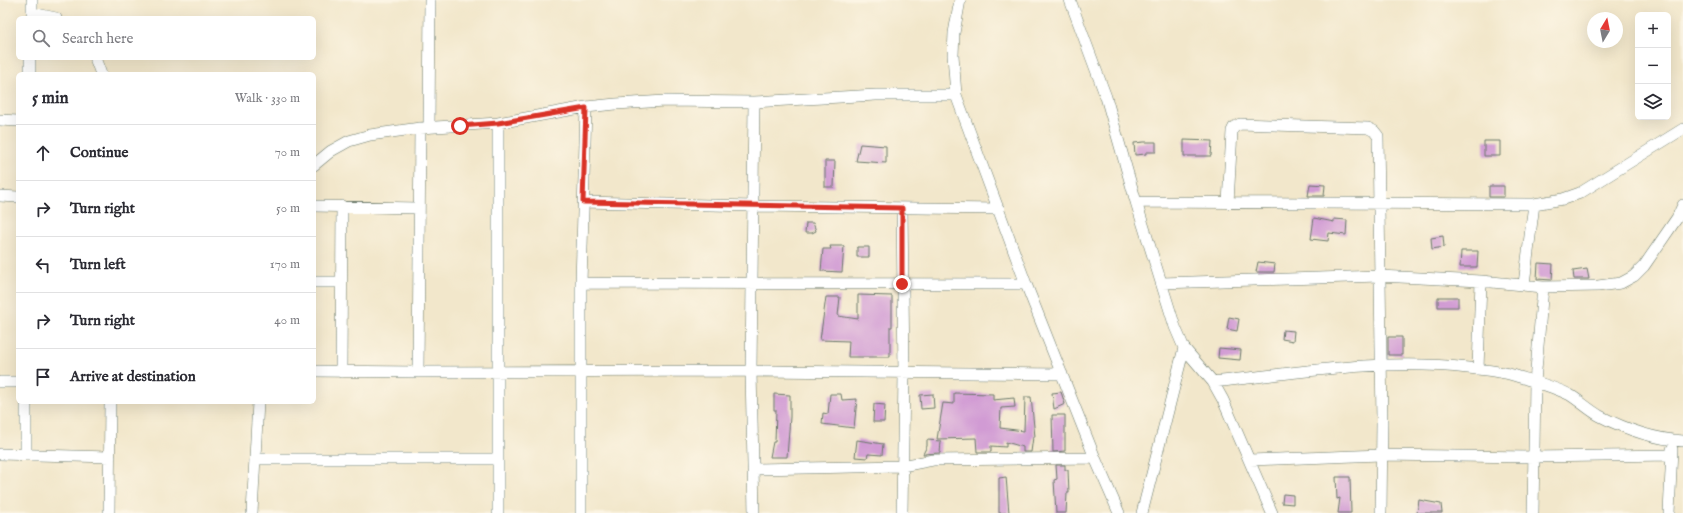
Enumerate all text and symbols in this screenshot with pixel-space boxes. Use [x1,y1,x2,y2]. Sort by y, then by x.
north arrow [1587,12,1623,48]
map controls [1635,12,1671,120]
button: + [1635,12,1671,48]
search box [16,16,316,60]
icon: search [30,27,52,49]
text: Search here [62,29,133,48]
button: − [1635,48,1671,84]
button: layers [1635,84,1671,120]
text: 5 min [32,88,69,109]
text: Walk · 330 m [235,90,300,107]
route start [451,117,469,135]
icon: ahead [32,142,54,164]
text: Continue [70,143,128,162]
text: 70 m [275,144,300,161]
icon: right [32,198,54,220]
text: Turn right [70,199,135,218]
text: 50 m [276,200,300,217]
icon: left [32,254,54,276]
text: Turn left [70,255,126,274]
text: 170 m [270,256,300,273]
route end [893,275,911,293]
icon: right [32,310,54,332]
text: Turn right [70,311,135,330]
text: 40 m [274,312,300,329]
icon: arrive [32,366,54,388]
text: Arrive at destination [70,367,196,386]

